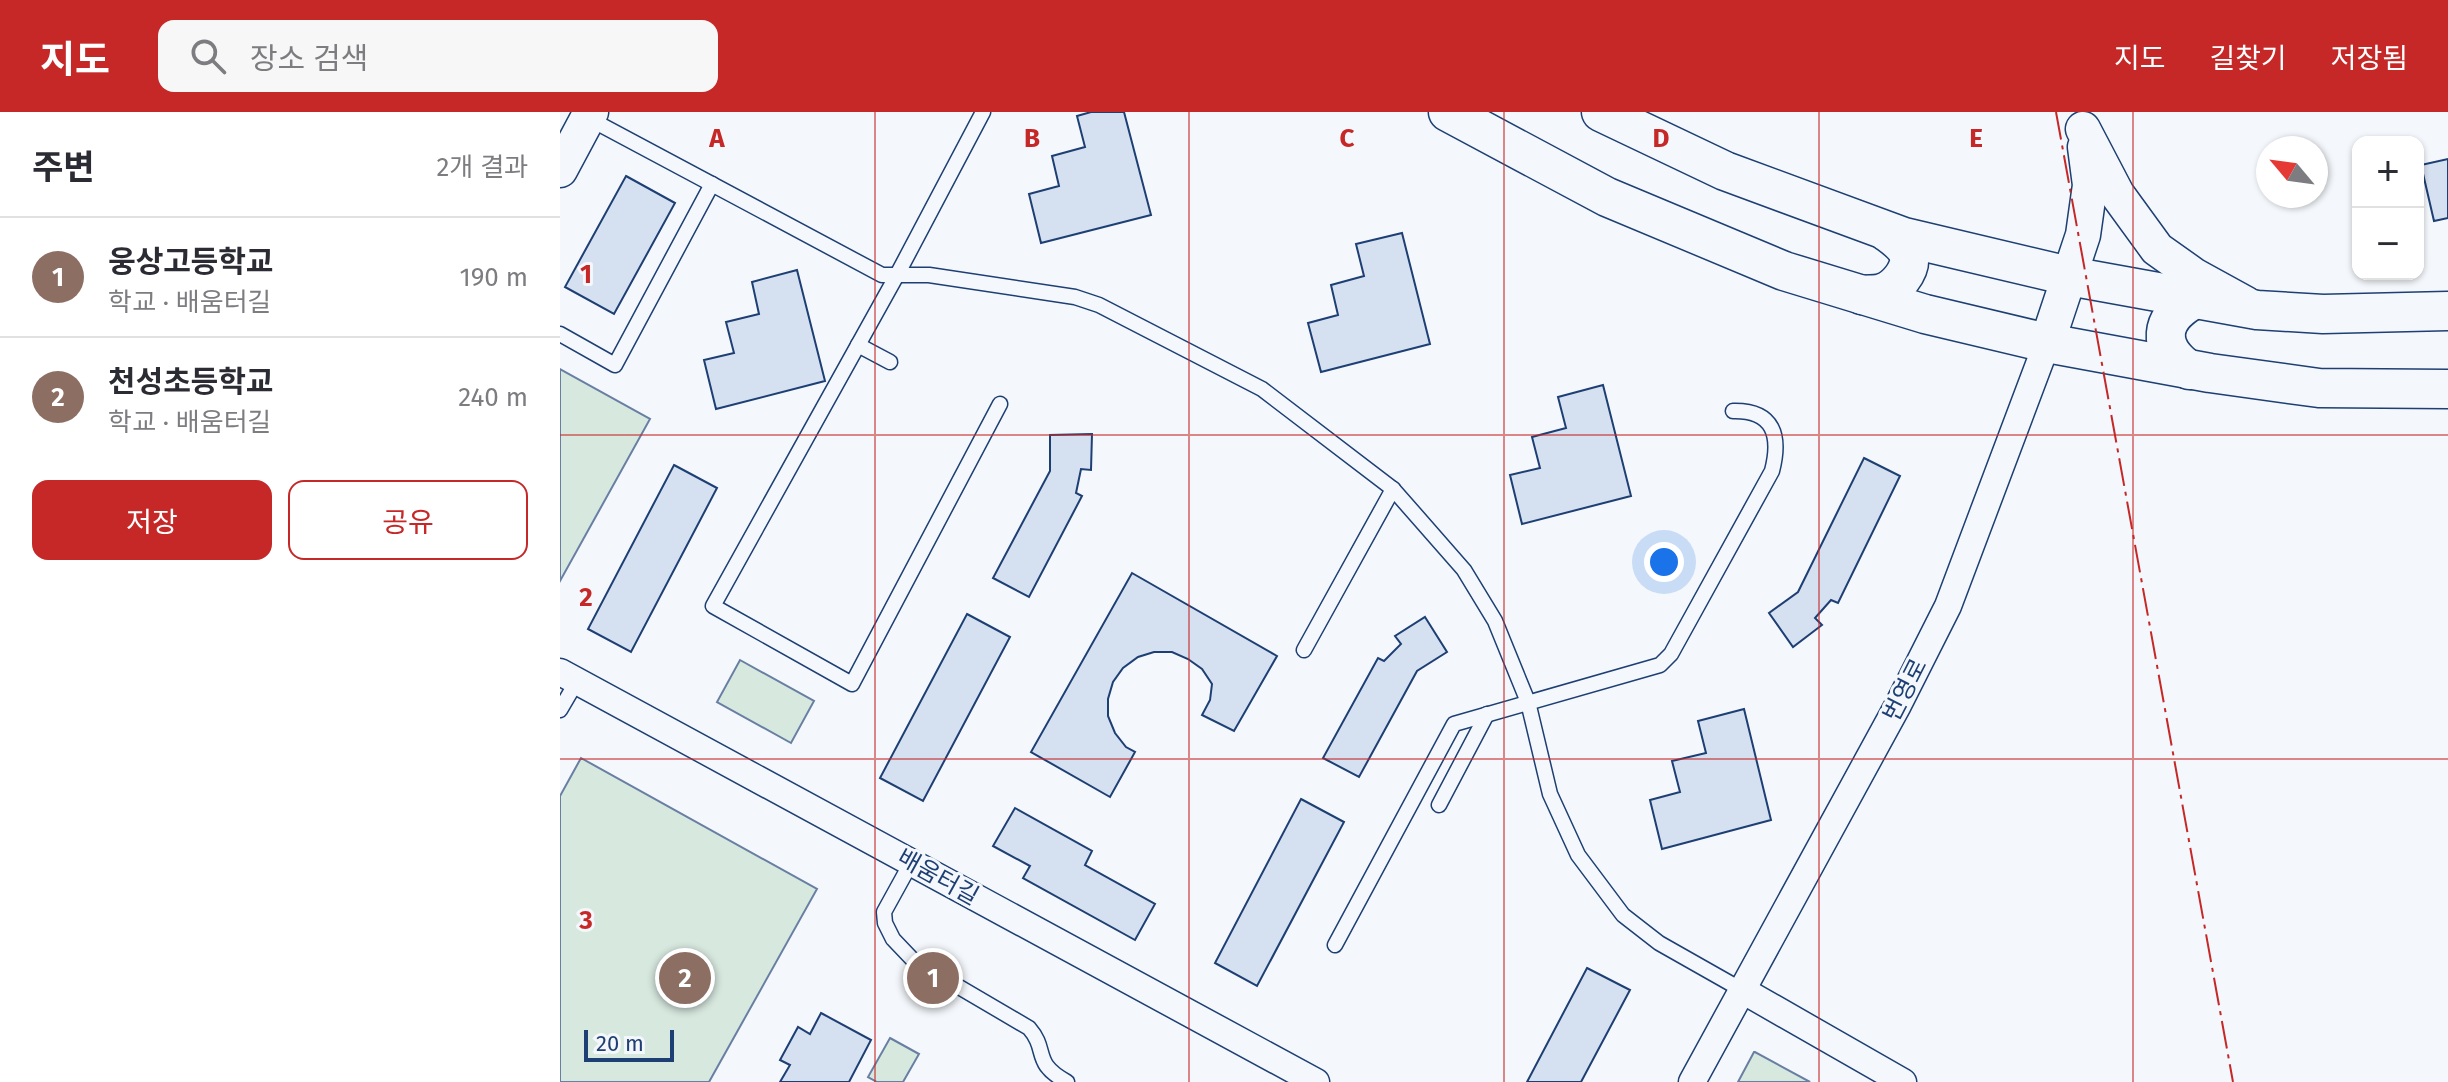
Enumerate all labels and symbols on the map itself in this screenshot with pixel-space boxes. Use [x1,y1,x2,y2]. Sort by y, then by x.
text: A [708,123,725,154]
text: B [1024,123,1040,154]
text: C [1340,123,1355,154]
text: D [1653,123,1670,154]
text: E [1969,123,1983,154]
north arrow [2256,136,2328,208]
text: 1 [580,259,592,290]
your location [1644,542,1684,582]
text: 2 [579,582,593,613]
street label: 번영로 [1877,654,1933,726]
street label: 배움터길 [893,843,983,911]
text: 3 [578,905,593,936]
pin: 2 [659,948,711,1008]
pin: 1 [907,948,959,1008]
scale bar [584,1026,674,1062]

